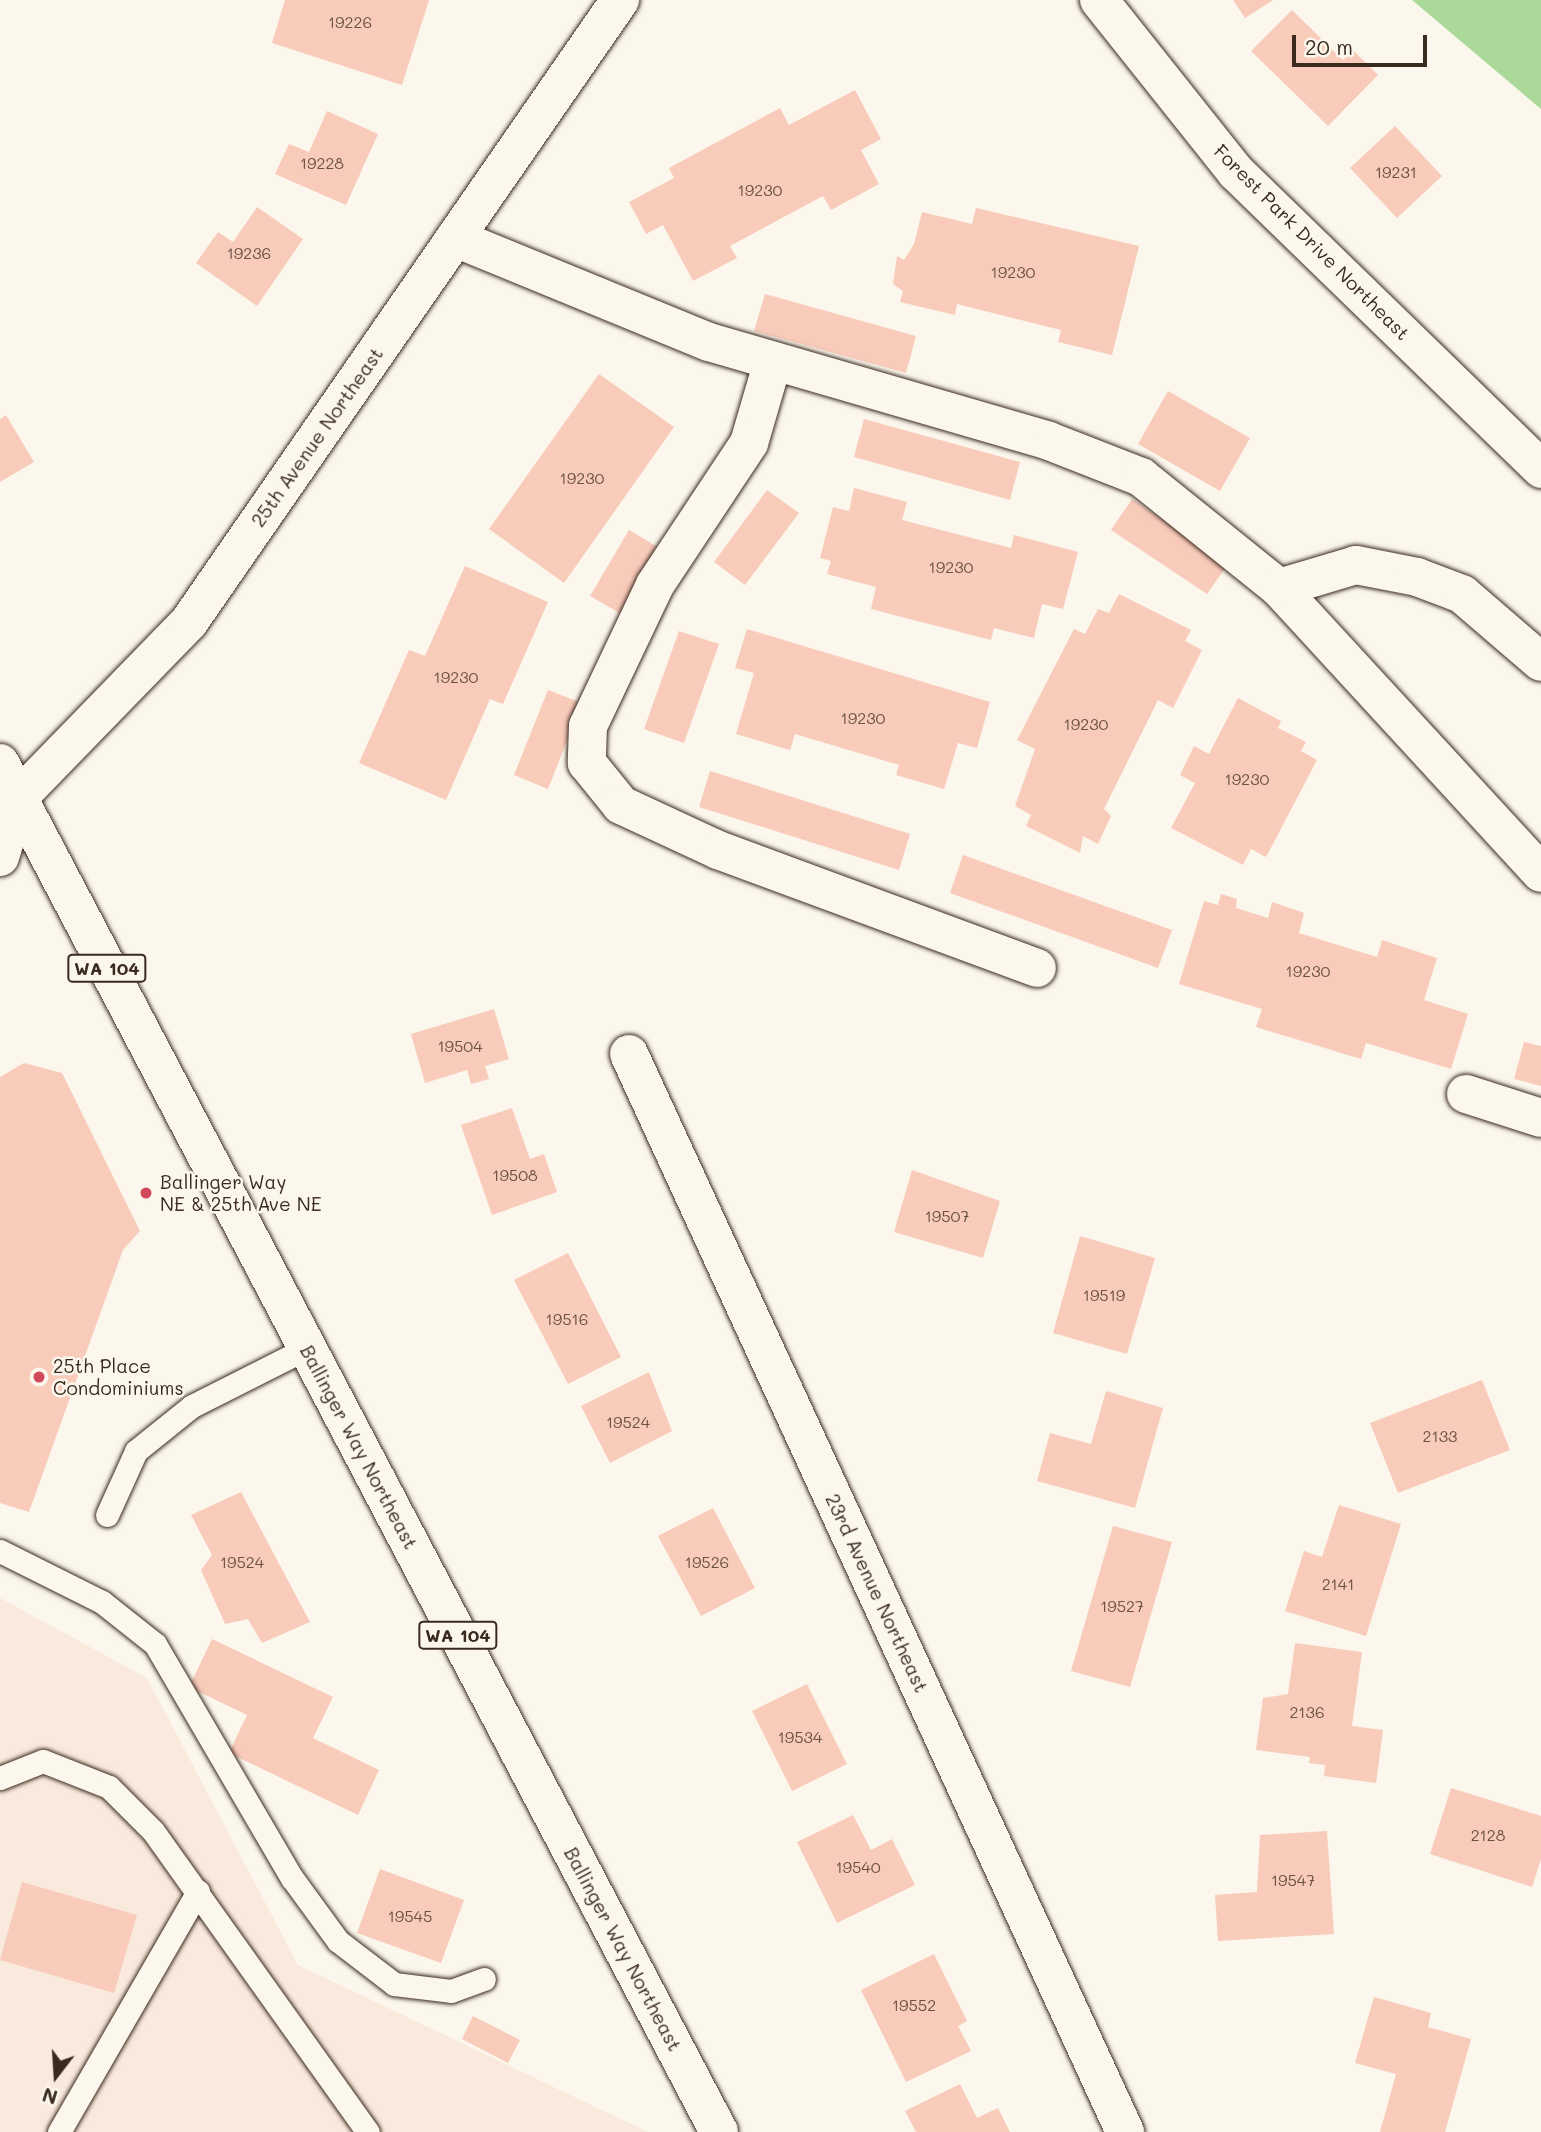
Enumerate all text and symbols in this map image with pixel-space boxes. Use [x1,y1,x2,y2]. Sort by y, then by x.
house number: 19226 [328,12,372,32]
scale bar [1296,21,1431,65]
text: 20 m [1305,33,1353,60]
street label: Forest Park Drive Northeast [1209,139,1415,345]
house number: 19228 [300,153,344,173]
house number: 19231 [1375,162,1417,182]
house number: 19230 [738,180,782,200]
house number: 19236 [227,243,271,263]
house number: 19230 [991,262,1035,282]
street label: 25th Avenue Northeast [246,343,388,531]
house number: 19230 [560,468,604,488]
house number: 19230 [929,557,973,577]
house number: 19230 [434,667,478,687]
house number: 19230 [841,708,885,728]
house number: 19230 [1064,714,1108,734]
house number: 19230 [1225,769,1269,789]
road number: WA 104 [67,953,147,982]
house number: 19230 [1286,961,1330,981]
house number: 19504 [437,1036,483,1056]
house number: 19508 [492,1165,538,1185]
place label: Ballinger Way NE & 25th Ave NE [160,1171,322,1215]
marker: Ballinger Way NE & 25th Ave NE [138,1185,154,1201]
house number: 19507 [925,1206,969,1226]
house number: 19519 [1083,1285,1125,1305]
house number: 19516 [546,1309,588,1329]
street label: Ballinger Way Northeast [296,1341,422,1553]
place label: 25th Place Condominiums [53,1355,184,1399]
marker: 25th Place Condominiums [31,1369,47,1385]
house number: 19524 [606,1412,650,1432]
house number: 2133 [1423,1426,1457,1446]
street label: 23rd Avenue Northeast [821,1490,933,1696]
house number: 19524 [220,1552,264,1572]
house number: 19526 [685,1552,729,1572]
house number: 2141 [1322,1574,1354,1594]
house number: 19527 [1100,1596,1144,1616]
road number: WA 104 [418,1620,498,1650]
house number: 2136 [1289,1702,1325,1722]
house number: 19534 [778,1727,822,1747]
house number: 2128 [1471,1825,1505,1845]
street label: Ballinger Way Northeast [560,1843,686,2055]
house number: 19540 [835,1857,881,1877]
house number: 19547 [1271,1870,1315,1890]
house number: 19545 [388,1906,432,1926]
house number: 19552 [892,1995,936,2015]
north arrow [21,2041,91,2111]
text: N [39,2083,60,2111]

